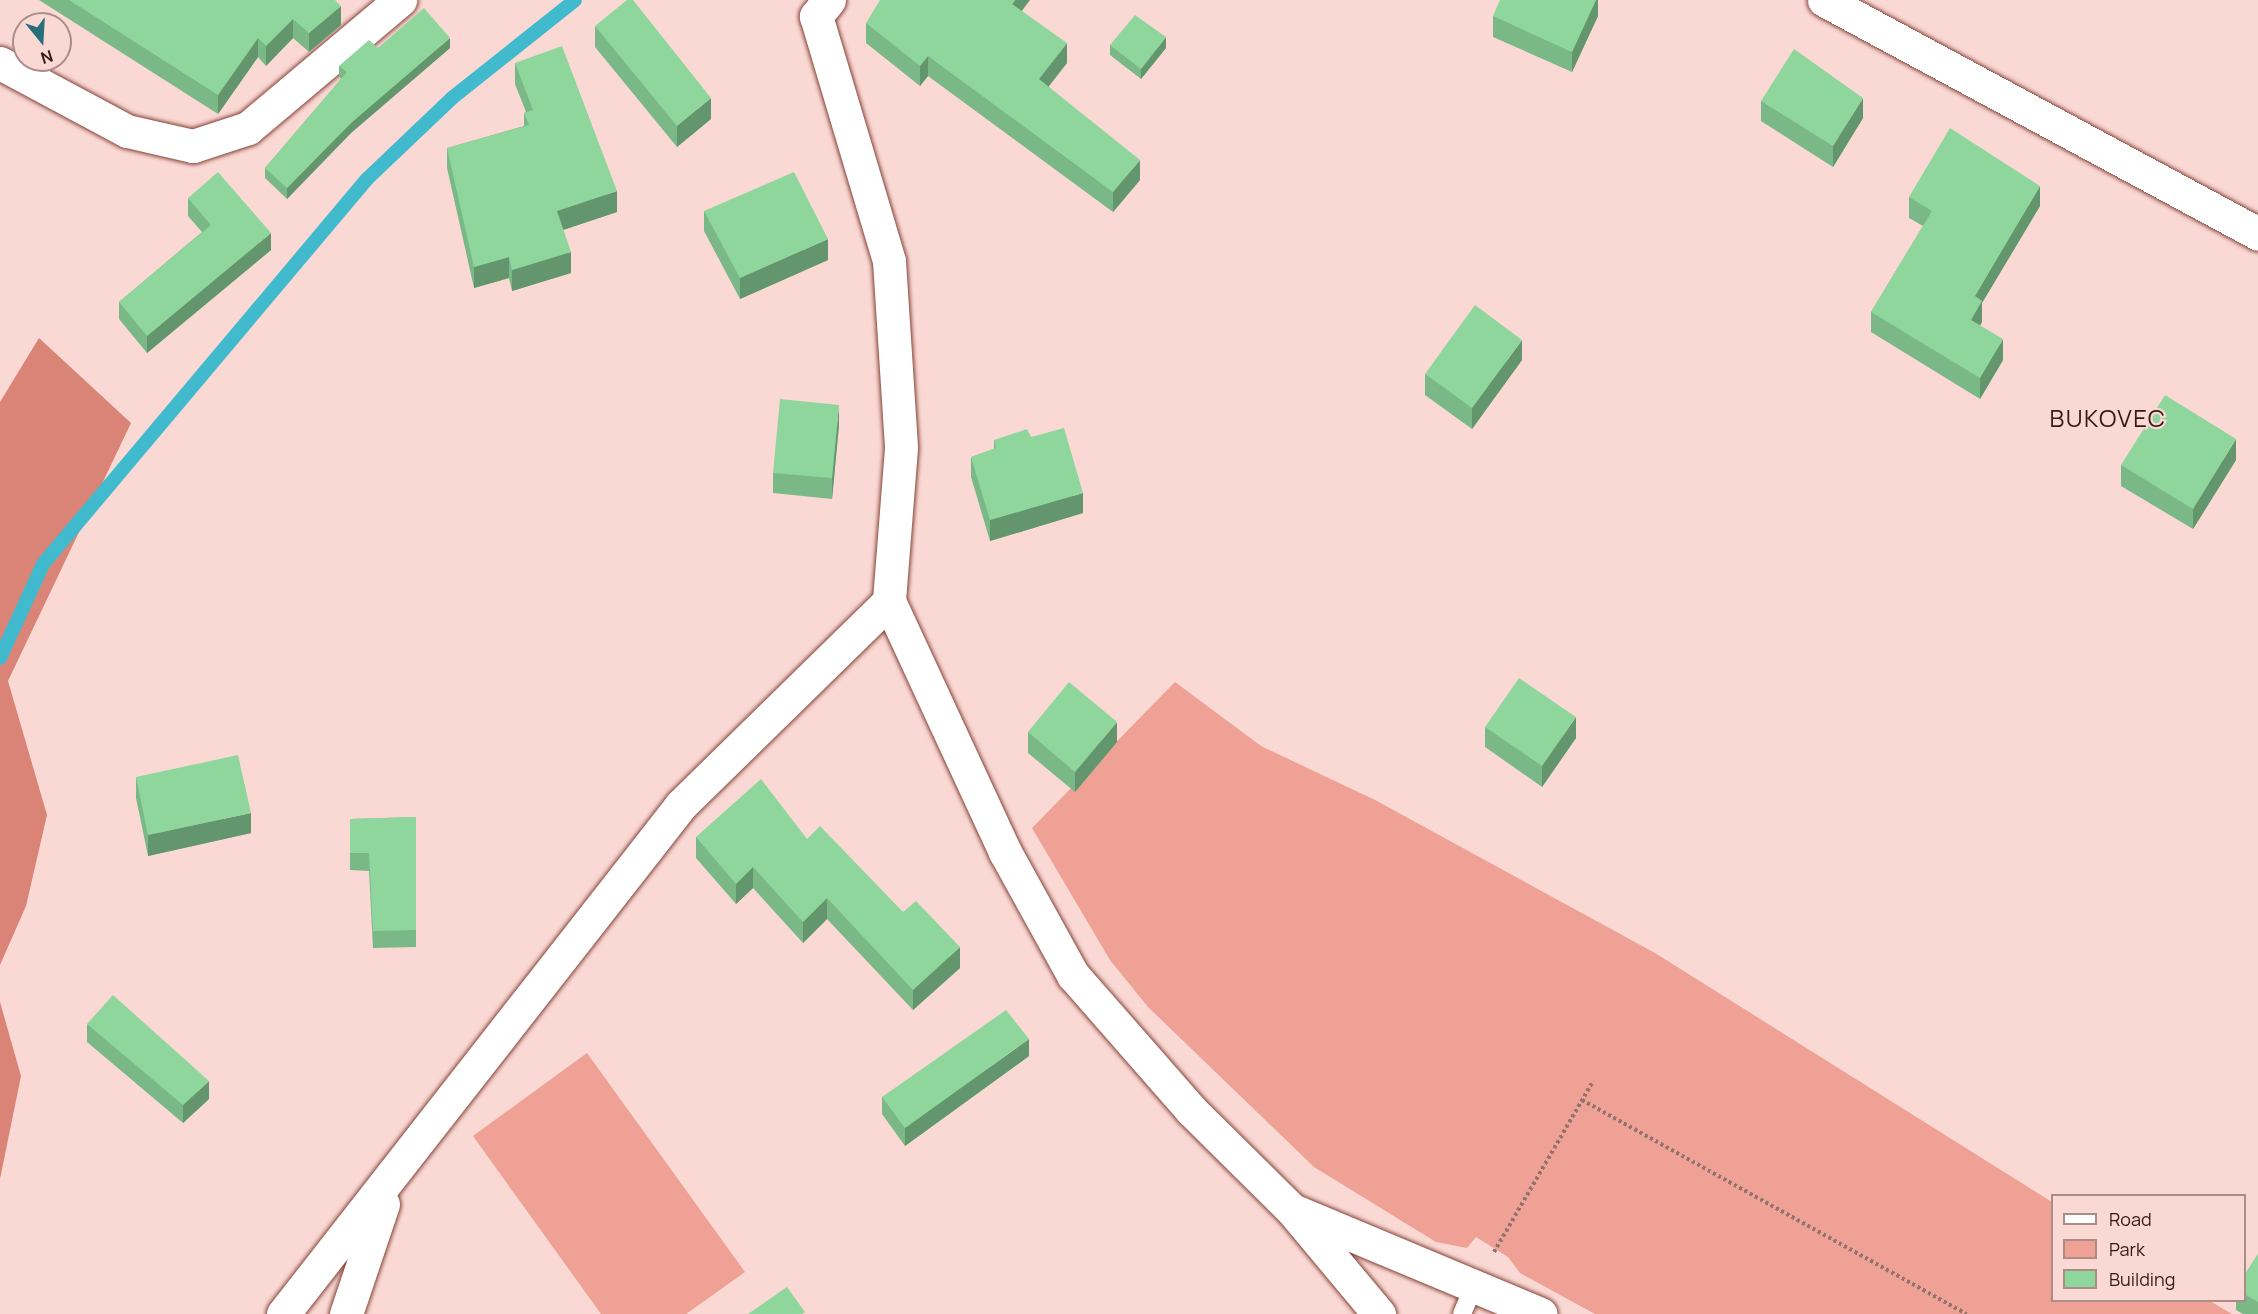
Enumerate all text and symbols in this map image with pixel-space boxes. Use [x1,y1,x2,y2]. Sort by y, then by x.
north arrow [12,12,72,72]
text: N [38,45,56,69]
district label: BUKOVEC [2050,404,2166,432]
legend [2051,1194,2246,1302]
text: Road [2109,1207,2152,1231]
text: Park [2109,1237,2145,1261]
text: Building [2109,1267,2175,1291]

